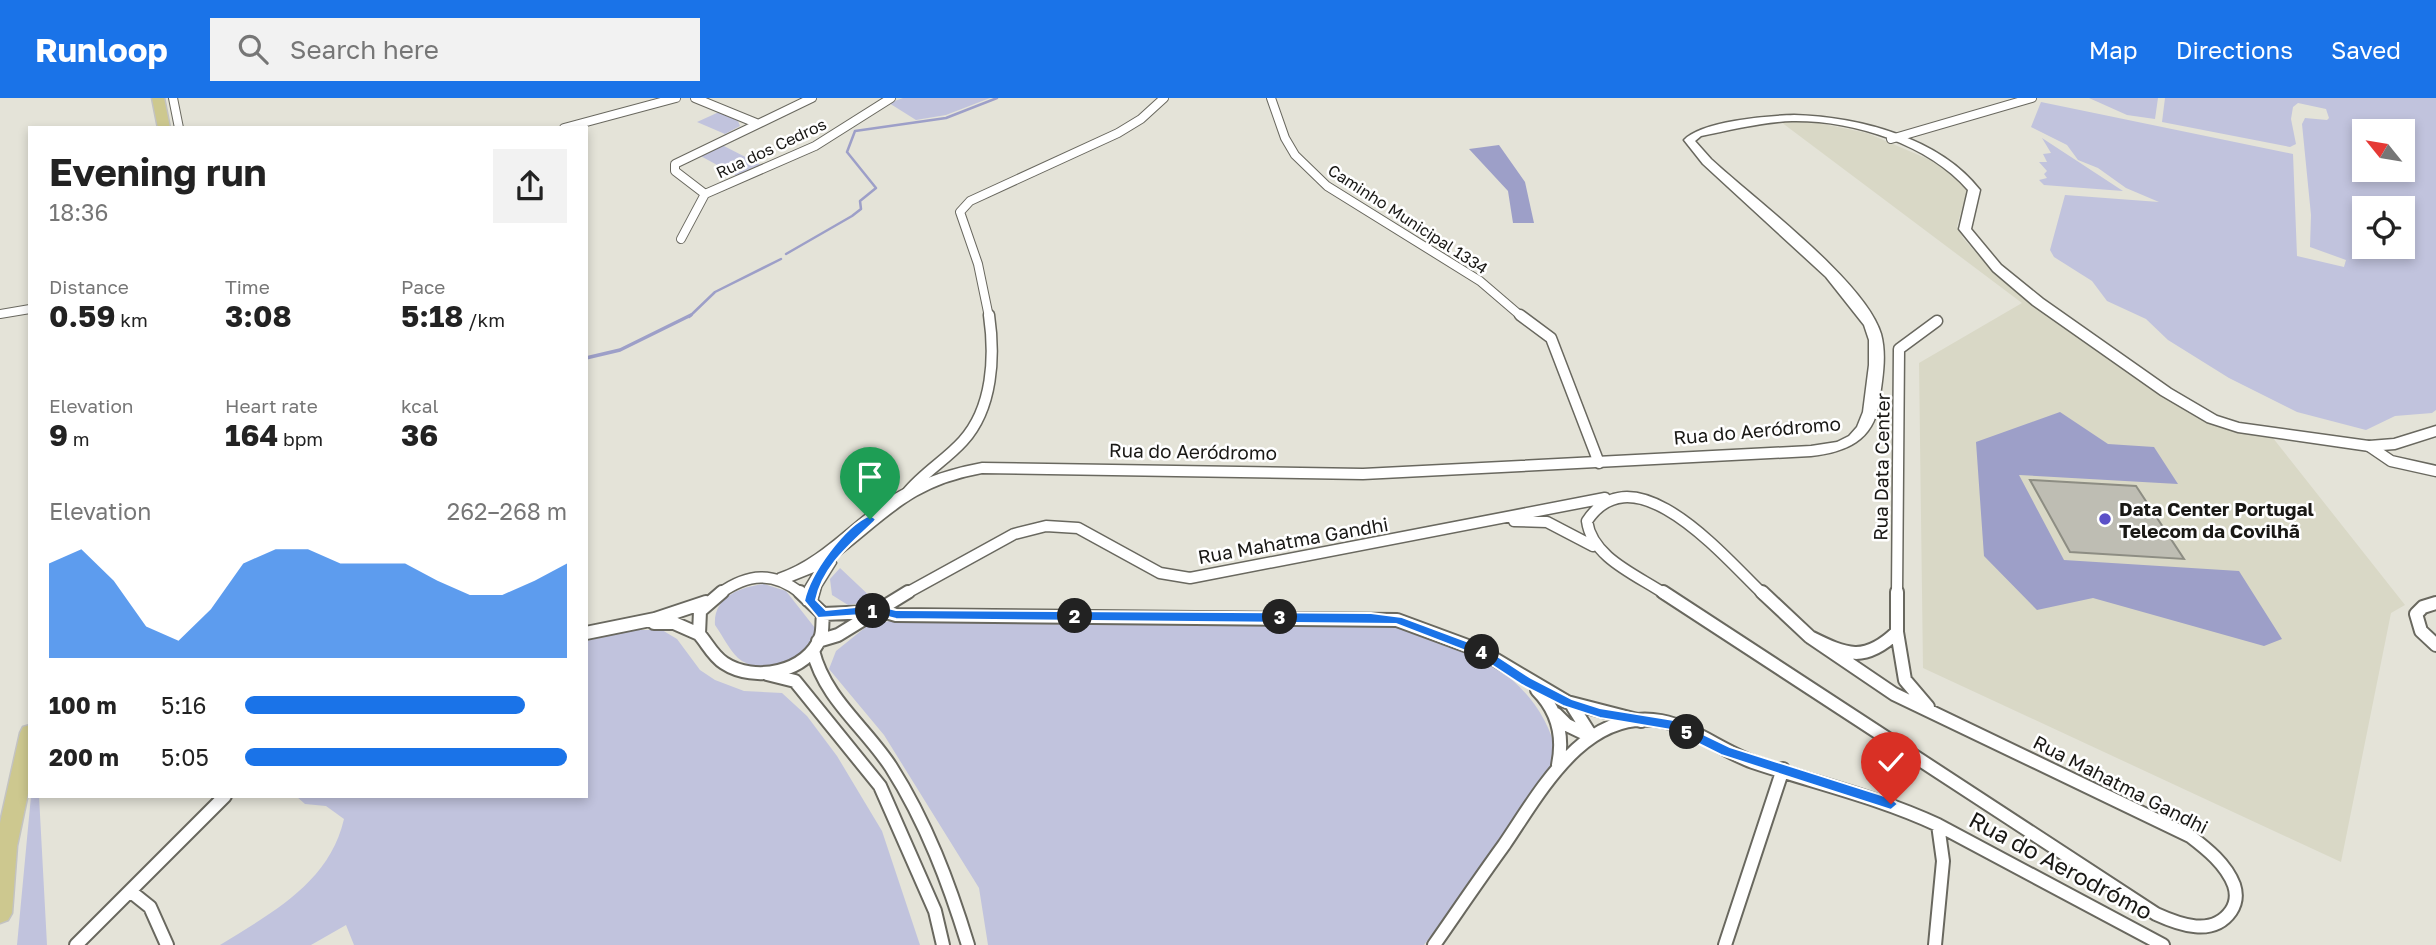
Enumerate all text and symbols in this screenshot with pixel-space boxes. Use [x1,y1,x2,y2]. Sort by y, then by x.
search box [210,18,700,81]
text: Runloop [35,30,168,69]
icon: search [234,30,272,68]
text: Search here [290,34,439,65]
text: Map [2089,35,2138,64]
text: Directions [2176,35,2293,64]
text: Saved [2331,35,2401,64]
street label: Rua dos Cedros [713,114,829,182]
north arrow [2352,119,2415,182]
map controls [2352,119,2415,259]
text: Evening run [49,149,267,194]
button: share [493,149,567,223]
street label: Caminho Municipal 1334 [1324,160,1492,278]
button: locate [2352,196,2415,259]
text: 18:36 [49,198,108,226]
text: Distance [49,275,129,298]
text: Time [225,275,270,298]
text: Pace [401,275,445,298]
text: 0.59 [49,298,115,334]
text: 3:08 [225,298,292,334]
text: 5:18 [401,298,464,334]
text: km [115,308,148,331]
text: /km [464,308,505,331]
street label: Rua Data Center [1868,392,1894,541]
text: Elevation [49,394,134,417]
text: Heart rate [225,394,318,417]
text: kcal [401,394,439,417]
street label: Rua do Aeródromo [1672,411,1842,449]
text: 9 [49,417,68,453]
text: 164 [225,417,278,453]
text: 36 [401,417,438,453]
text: m [68,427,90,450]
text: bpm [278,427,323,450]
street label: Rua do Aeródromo [1109,438,1277,464]
pin [840,447,900,519]
icon: arrive [851,458,889,496]
text: Elevation [49,497,151,525]
text: 262–268 m [447,497,567,525]
place label: Data Center Portugal Telecom da Covilhã [2119,497,2314,542]
marker: Data Center Portugal Telecom da Covilhã [2097,511,2113,527]
street label: Rua Mahatma Gandhi [1196,512,1390,568]
pin: 1 [856,594,890,628]
pin: 2 [1058,598,1092,634]
text: 1 [868,599,877,622]
pin: 3 [1262,600,1298,634]
text: 2 [1069,604,1080,627]
text: 3 [1274,605,1285,628]
pin: 4 [1464,634,1500,670]
text: 4 [1476,640,1487,663]
text: 100 m [49,691,117,719]
text: 5:16 [161,691,206,719]
pin: 5 [1670,714,1704,750]
text: 5 [1681,720,1692,743]
street label: Rua Mahatma Gandhi [2030,730,2212,838]
pin [1861,732,1921,804]
text: 200 m [49,743,119,771]
text: 5:05 [161,743,209,771]
icon: check [1872,743,1910,781]
street label: Rua do Aerodrómo [1965,805,2157,925]

